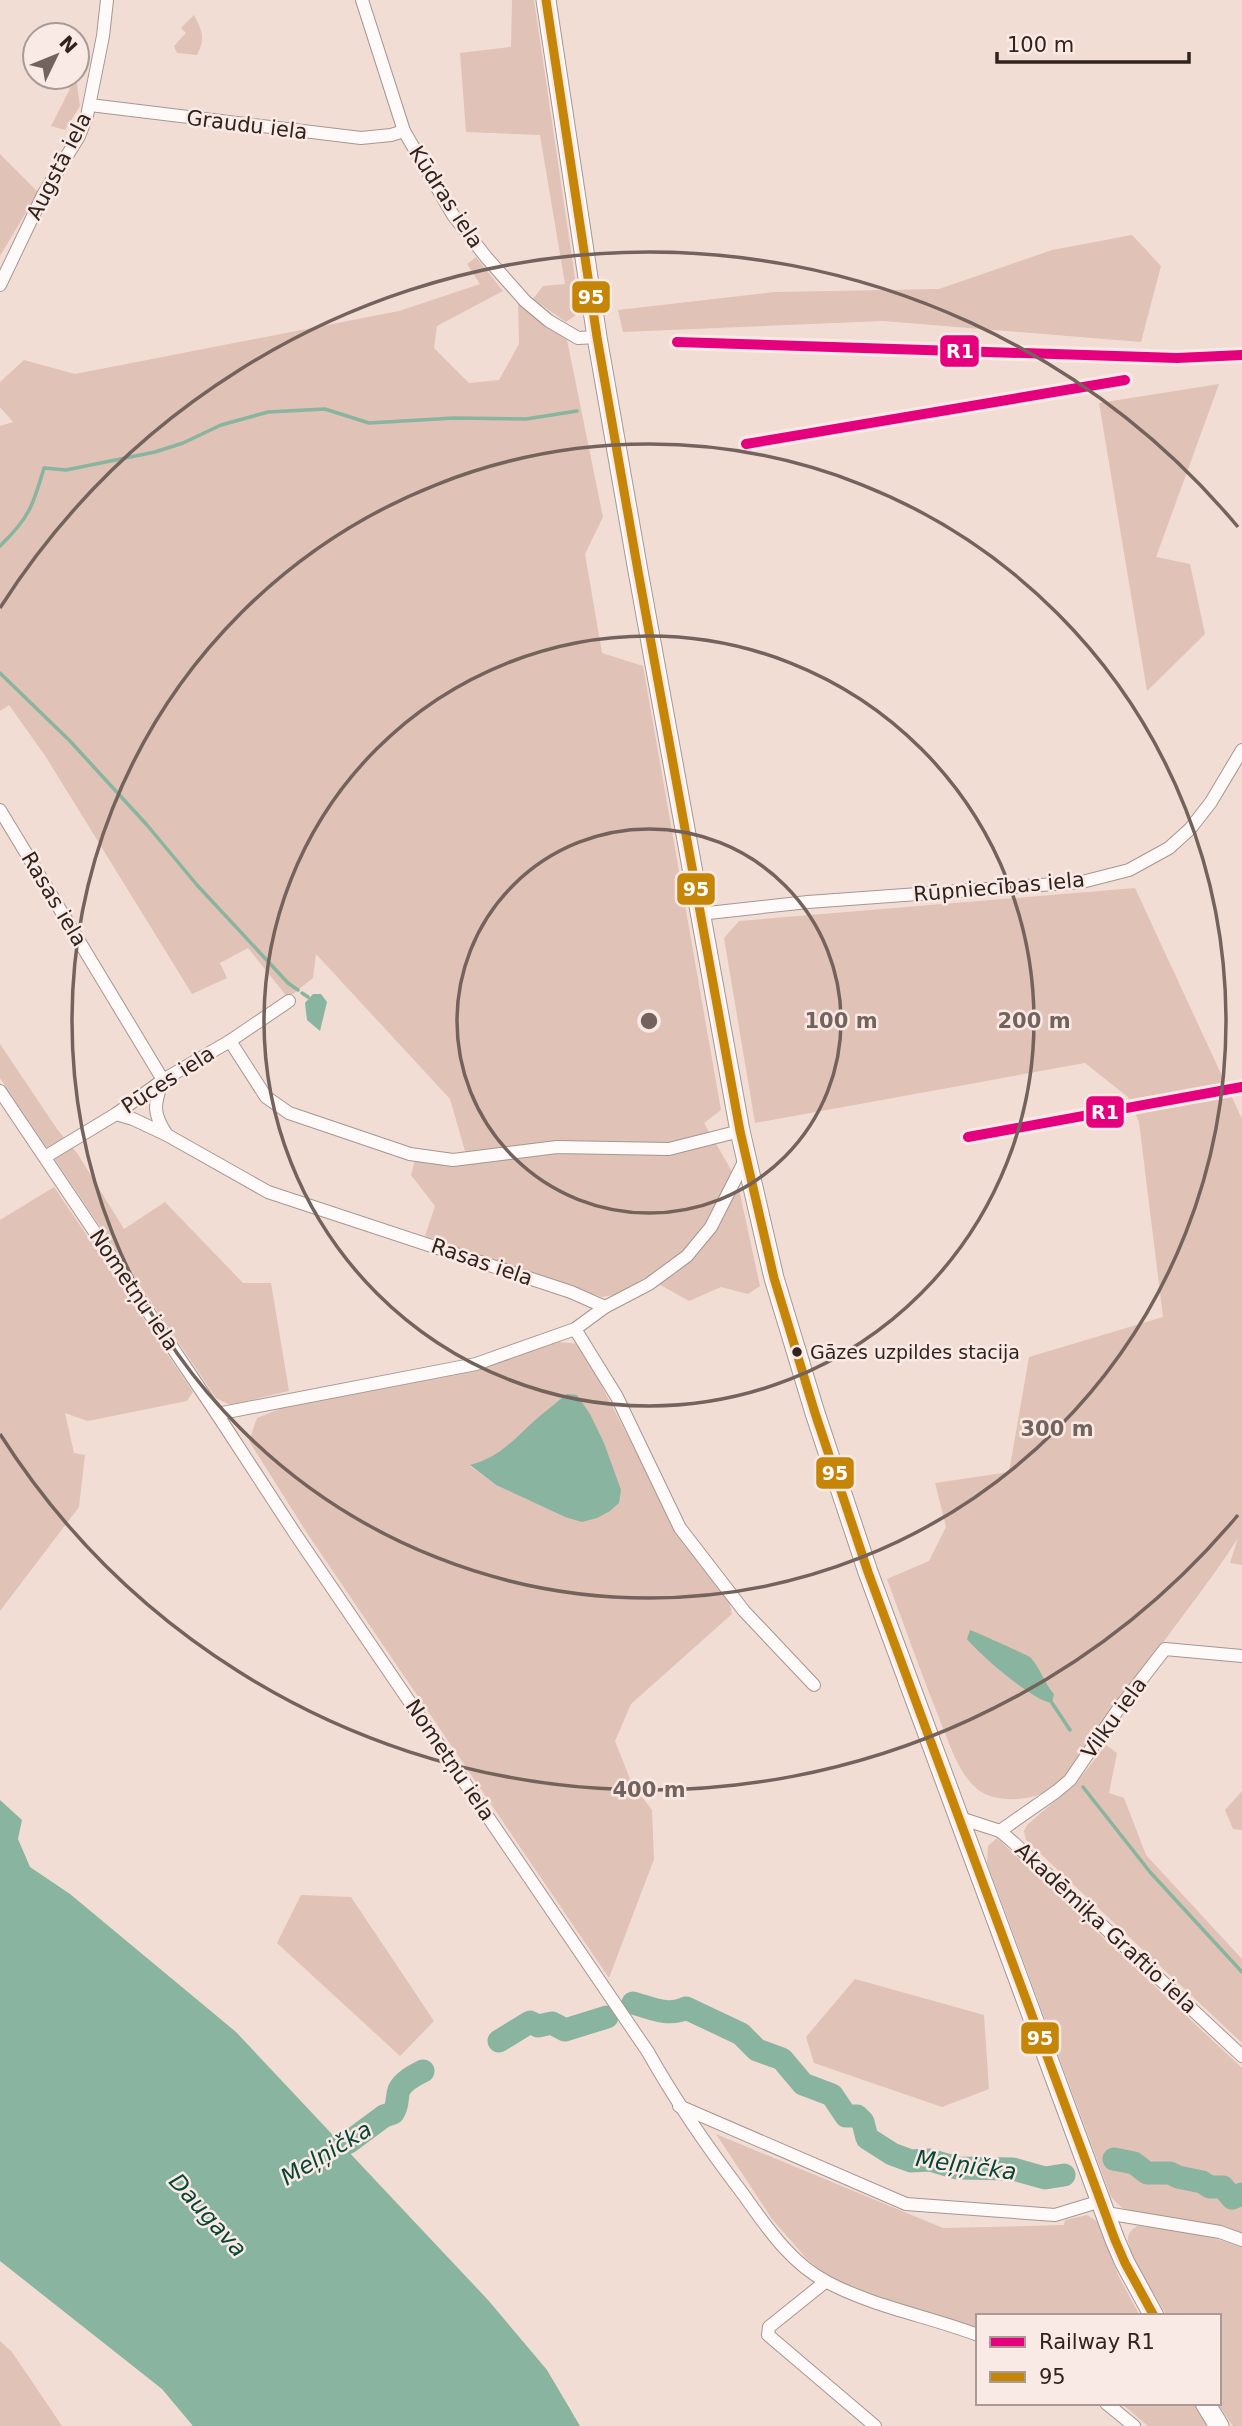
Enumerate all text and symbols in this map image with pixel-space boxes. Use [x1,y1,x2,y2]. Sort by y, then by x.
north arrow [21,21,91,91]
scale bar [997,21,1190,65]
text: N [55,31,82,58]
text: 100 m [1007,33,1074,57]
street label: Graudu iela [185,106,309,144]
street label: Augstā iela [22,108,96,224]
street label: Kūdras iela [404,141,488,253]
line badge: 95 [571,280,611,314]
text: 95 [578,286,604,308]
line badge: R1 [939,334,980,368]
text: R1 [946,340,974,362]
street label: Rasas iela [16,847,92,951]
street label: Rūpniecības iela [912,868,1086,906]
line badge: 95 [676,872,716,906]
text: 95 [683,878,709,900]
centre of rings [637,1009,661,1033]
text: 100 m [804,1009,878,1033]
text: 200 m [997,1009,1071,1033]
street label: Pūces iela [117,1041,219,1119]
line badge: R1 [1085,1095,1125,1129]
text: R1 [1091,1101,1119,1123]
street label: Nometņu iela [85,1225,183,1355]
street label: Rasas iela [428,1233,536,1291]
place label: Gāzes uzpildes stacija [810,1341,1020,1363]
marker: Gāzes uzpildes stacija [790,1345,804,1359]
text: 300 m [1020,1417,1094,1441]
line badge: 95 [815,1456,855,1490]
text: 95 [822,1462,848,1484]
street label: Vilku iela [1077,1673,1151,1763]
street label: Nometņu iela [401,1695,499,1825]
text: 400 m [612,1778,686,1802]
street label: Akadēmiķa Graftio iela [1010,1838,1202,2018]
line badge: 95 [1020,2021,1060,2055]
text: 95 [1027,2027,1053,2049]
water label: Meļņička [276,2116,377,2191]
water label: Meļņička [914,2145,1018,2186]
water label: Daugava [164,2168,252,2262]
legend [976,2314,1221,2405]
text: Railway R1 [1039,2330,1155,2354]
text: 95 [1039,2365,1066,2389]

